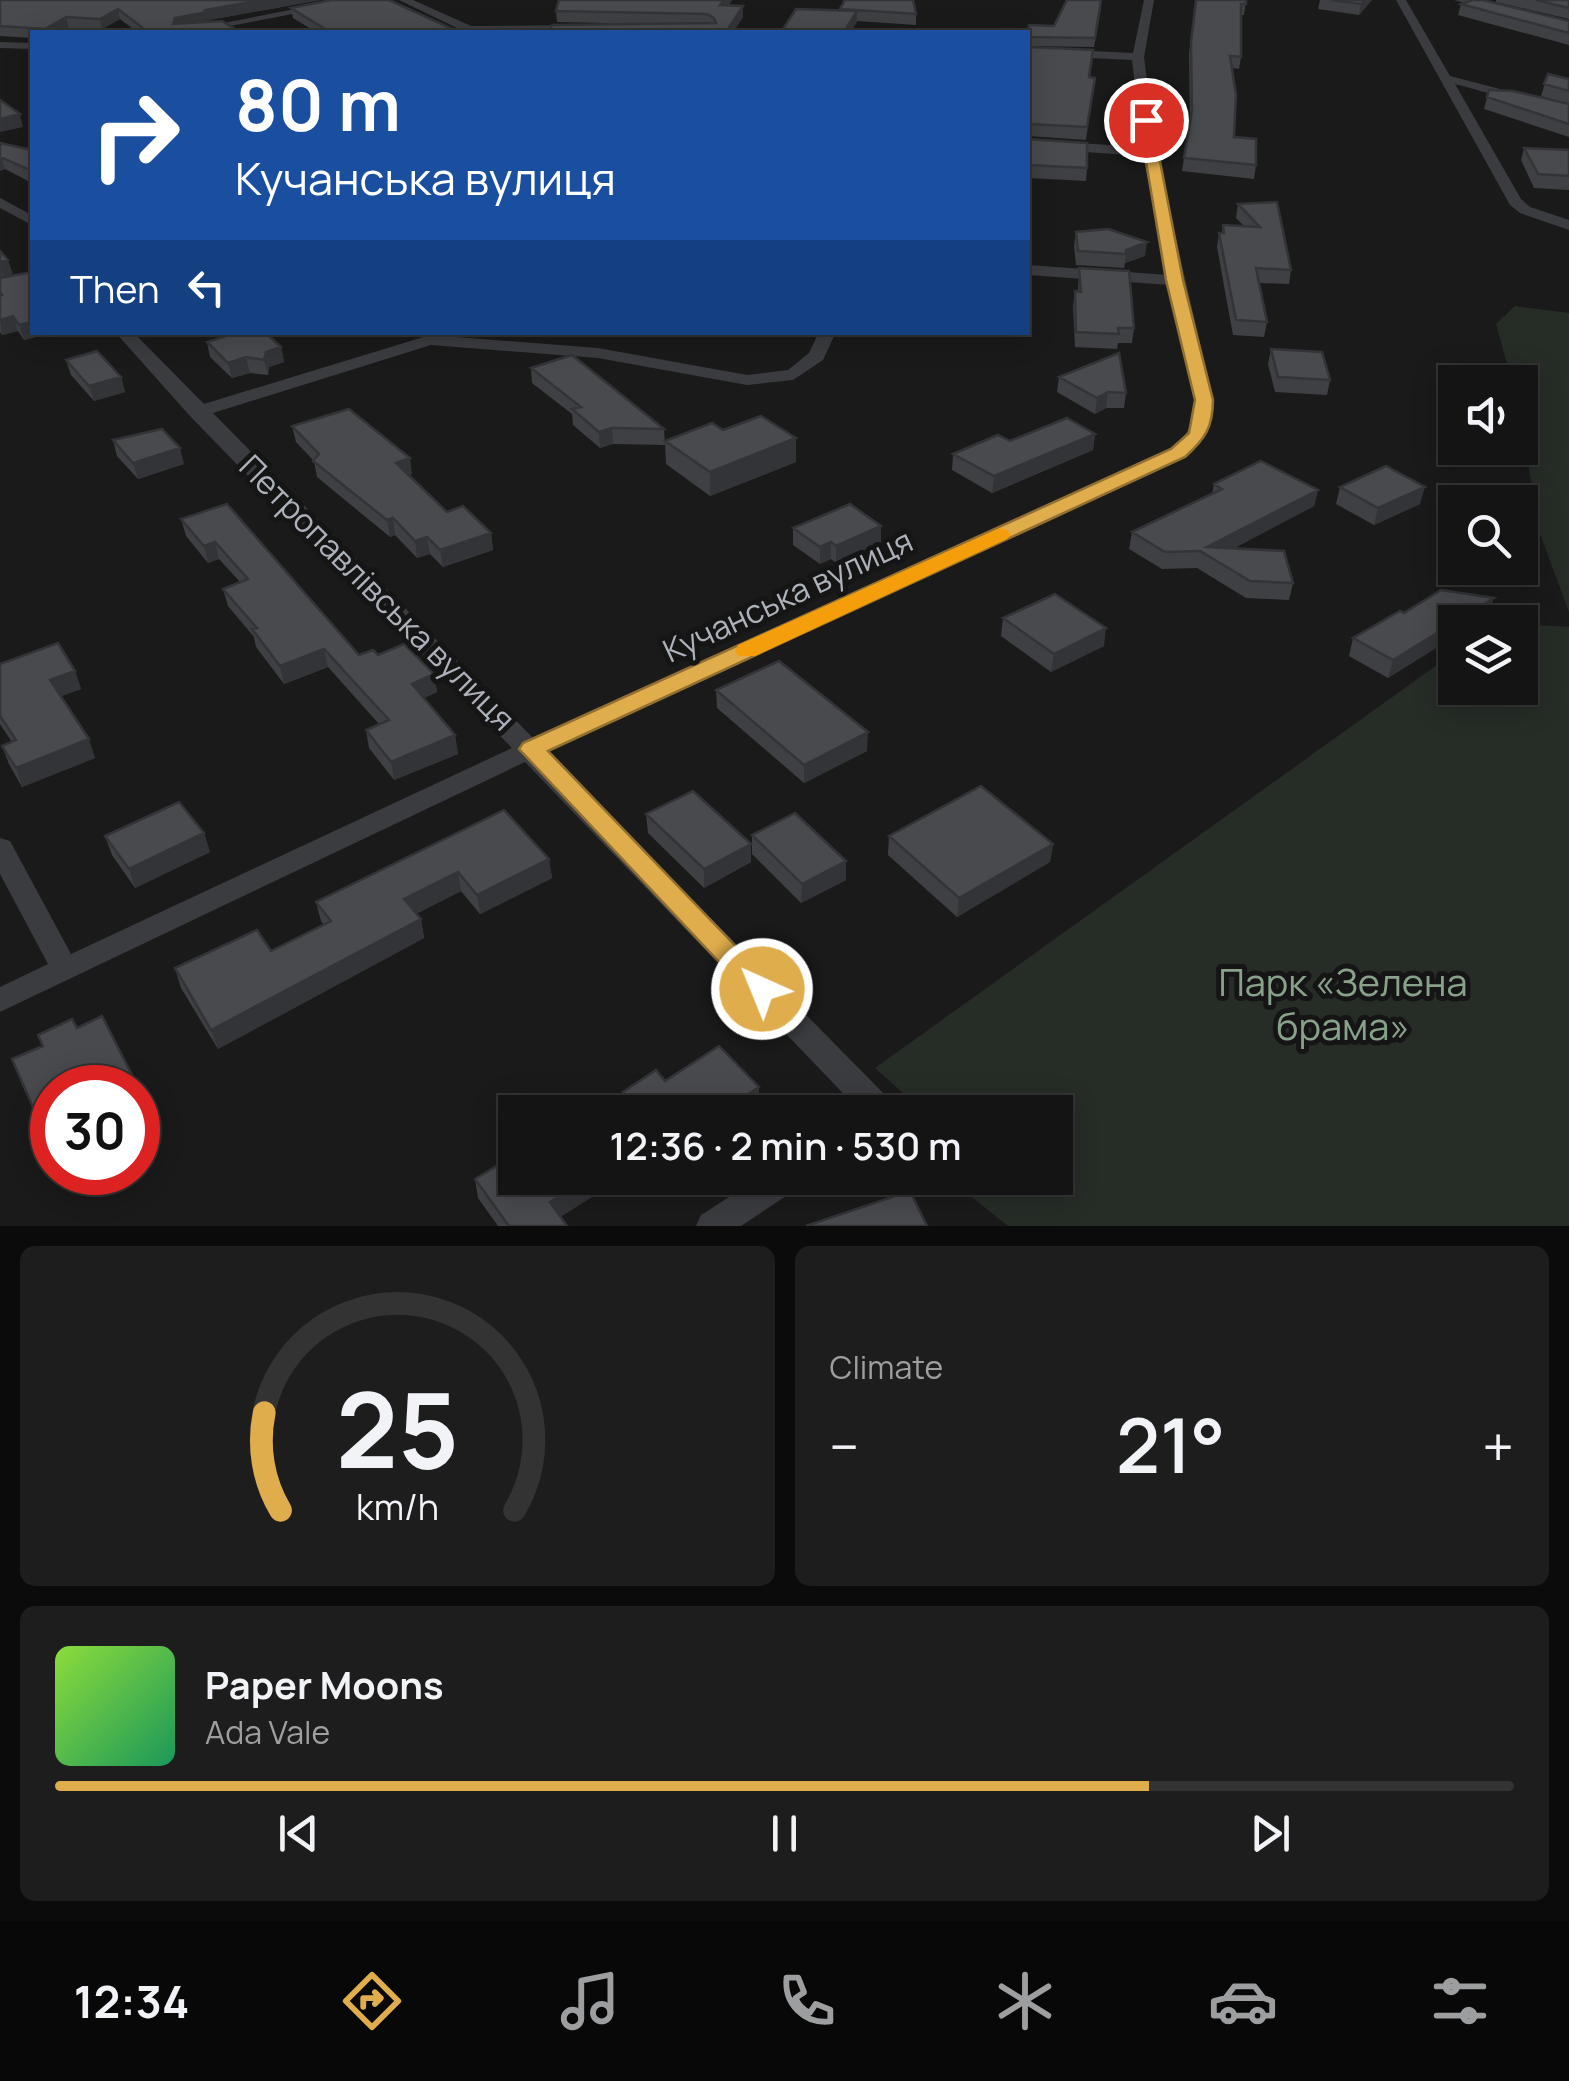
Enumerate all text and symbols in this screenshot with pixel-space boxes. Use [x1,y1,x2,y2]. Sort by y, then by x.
text: 80 m [235,56,401,152]
icon: right [70,70,200,200]
pin [1104,78,1189,163]
icon: arrive [1119,93,1174,148]
text: Кучанська вулиця [235,147,616,209]
icon: left [179,260,234,315]
text: Then [70,262,159,314]
map controls [1438,365,1538,705]
button: sound [1438,365,1538,465]
street label: Петропавлівська вулиця [230,445,525,740]
button: search [1438,485,1538,585]
street label: Кучанська вулиця [656,518,920,672]
button: layers [1438,605,1538,705]
position arrow [710,937,814,1041]
park label: Парк «Зелена брама» [1218,955,1468,1051]
speed limit sign: 30 [30,1065,160,1195]
text: 12:36 · 2 min · 530 m [609,1119,962,1171]
text: Climate [830,1345,943,1389]
text: 25 [336,1357,459,1499]
text: 21° [1116,1393,1225,1496]
text: − [830,1408,859,1484]
text: + [1482,1408,1514,1484]
text: km/h [356,1482,439,1531]
text: Paper Moons [205,1658,444,1710]
text: Ada Vale [205,1710,330,1754]
icon: previous [271,1806,326,1861]
icon: pause [757,1806,812,1861]
icon: next [1243,1806,1298,1861]
icon: directions [337,1966,407,2036]
icon: music [555,1966,625,2036]
icon: phone [772,1966,842,2036]
icon: climate [990,1966,1060,2036]
icon: car [1208,1966,1278,2036]
icon: filters [1425,1966,1495,2036]
text: 12:34 [74,1970,189,2032]

